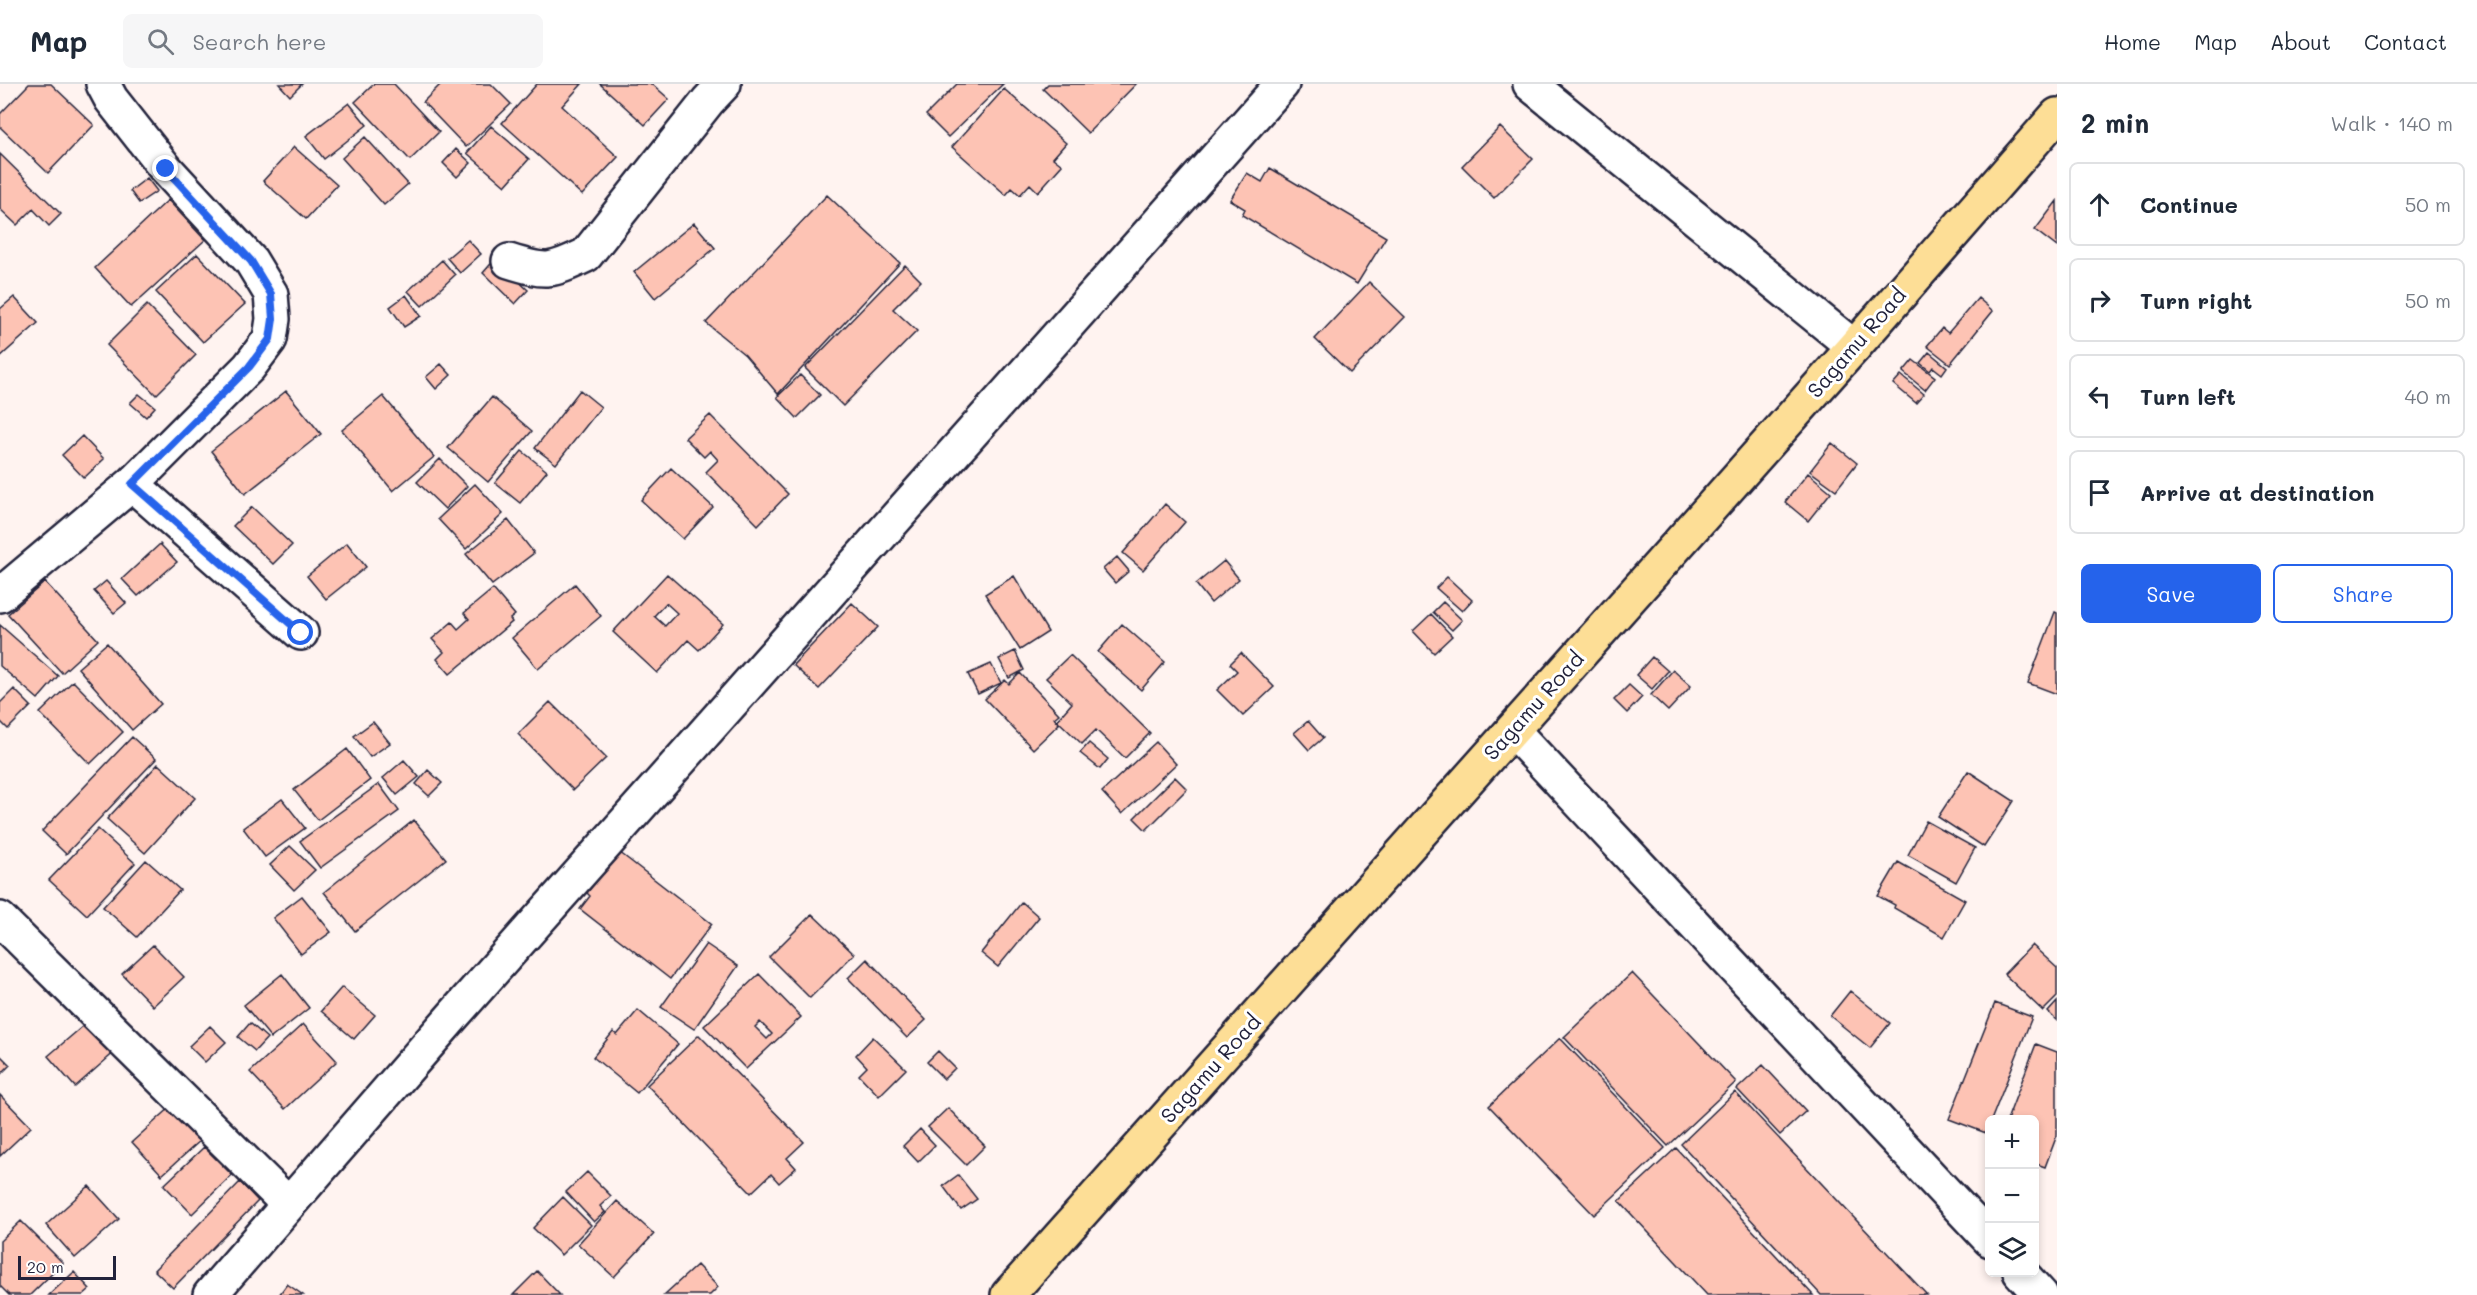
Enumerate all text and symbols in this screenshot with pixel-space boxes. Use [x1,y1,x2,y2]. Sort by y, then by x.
search box [123,14,543,68]
text: Map [30,23,87,59]
icon: search [144,25,177,58]
text: Search here [192,27,326,56]
text: Home [2104,28,2161,55]
text: Map [2194,28,2237,55]
text: About [2270,28,2331,55]
text: Contact [2364,28,2447,55]
text: 2 min [2081,106,2149,140]
text: Walk · 140 m [2330,110,2453,136]
route end [152,155,178,181]
icon: ahead [2083,188,2116,221]
text: Continue [2140,190,2238,219]
text: 50 m [2405,191,2451,217]
street label: Sagamu Road [1801,281,1911,403]
icon: right [2083,284,2116,317]
text: Turn right [2140,286,2252,315]
text: 50 m [2405,287,2451,313]
icon: left [2083,380,2116,413]
text: Turn left [2140,382,2236,411]
text: 40 m [2405,383,2451,409]
icon: arrive [2083,476,2116,509]
text: Arrive at destination [2140,478,2375,507]
button: Save [2081,564,2261,623]
button: Share [2273,564,2453,623]
route start [287,619,313,645]
street label: Sagamu Road [1477,645,1589,765]
street label: Sagamu Road [1154,1008,1266,1128]
map controls [1985,1115,2039,1277]
button: + [1985,1115,2039,1169]
button: − [1985,1169,2039,1223]
button: layers [1985,1223,2039,1277]
scale bar [18,1253,116,1280]
text: 20 m [27,1256,64,1277]

